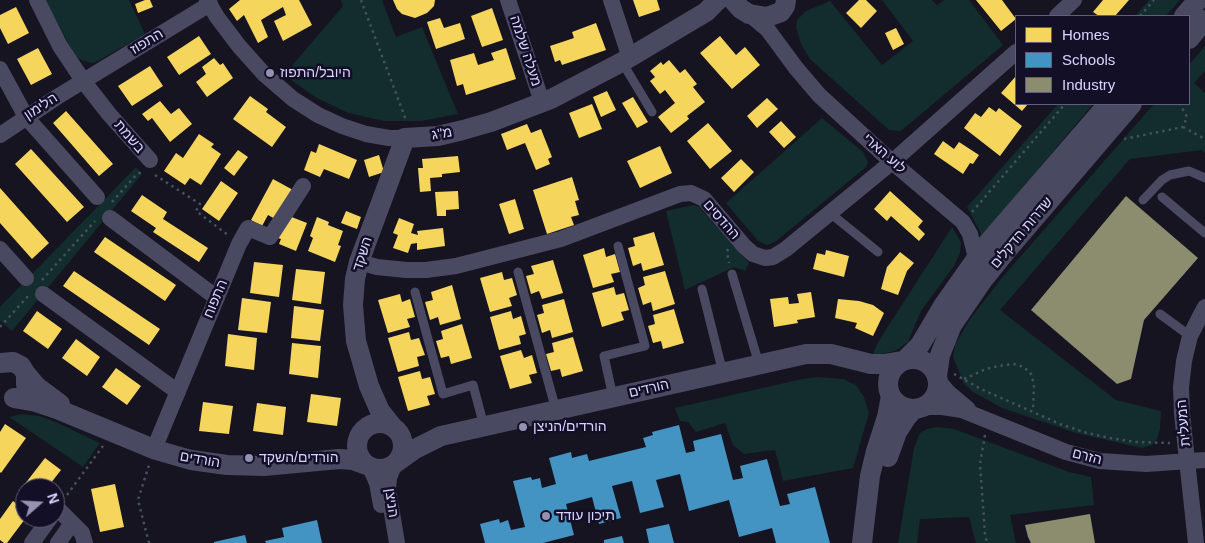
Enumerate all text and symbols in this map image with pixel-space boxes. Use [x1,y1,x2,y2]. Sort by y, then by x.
street label: מעלה שלמה [506,14,544,88]
legend [1015,15,1190,105]
street label: התפוז [128,26,166,58]
text: Homes [1062,26,1110,43]
text: Schools [1062,51,1115,68]
place label: היובל/התפוז [280,65,351,81]
marker: היובל/התפוז [264,67,276,79]
text: Industry [1062,76,1115,93]
street label: הלימון [21,90,61,124]
street label: בשמת [110,117,148,157]
street label: מ"ג [430,124,454,144]
street label: לוע הארי [859,130,909,178]
street label: שדרות הדקלים [987,194,1057,272]
street label: ההדסים [699,197,743,243]
street label: השקד [350,235,376,273]
street label: התפוח [200,277,232,321]
street label: הורדים [627,376,671,402]
street label: המעלית [1174,399,1194,447]
place label: הורדים/הניצן [533,419,607,435]
marker: הורדים/הניצן [517,421,529,433]
street label: הזרם [1070,445,1104,469]
street label: הורדים [179,448,221,472]
place label: הורדים/השקד [259,450,339,466]
marker: הורדים/השקד [243,452,255,464]
north arrow [15,478,65,528]
street label: הניצן [381,487,401,519]
text: N [44,491,62,506]
place label: תיכון עודד [556,508,615,524]
marker: תיכון עודד [540,510,552,522]

